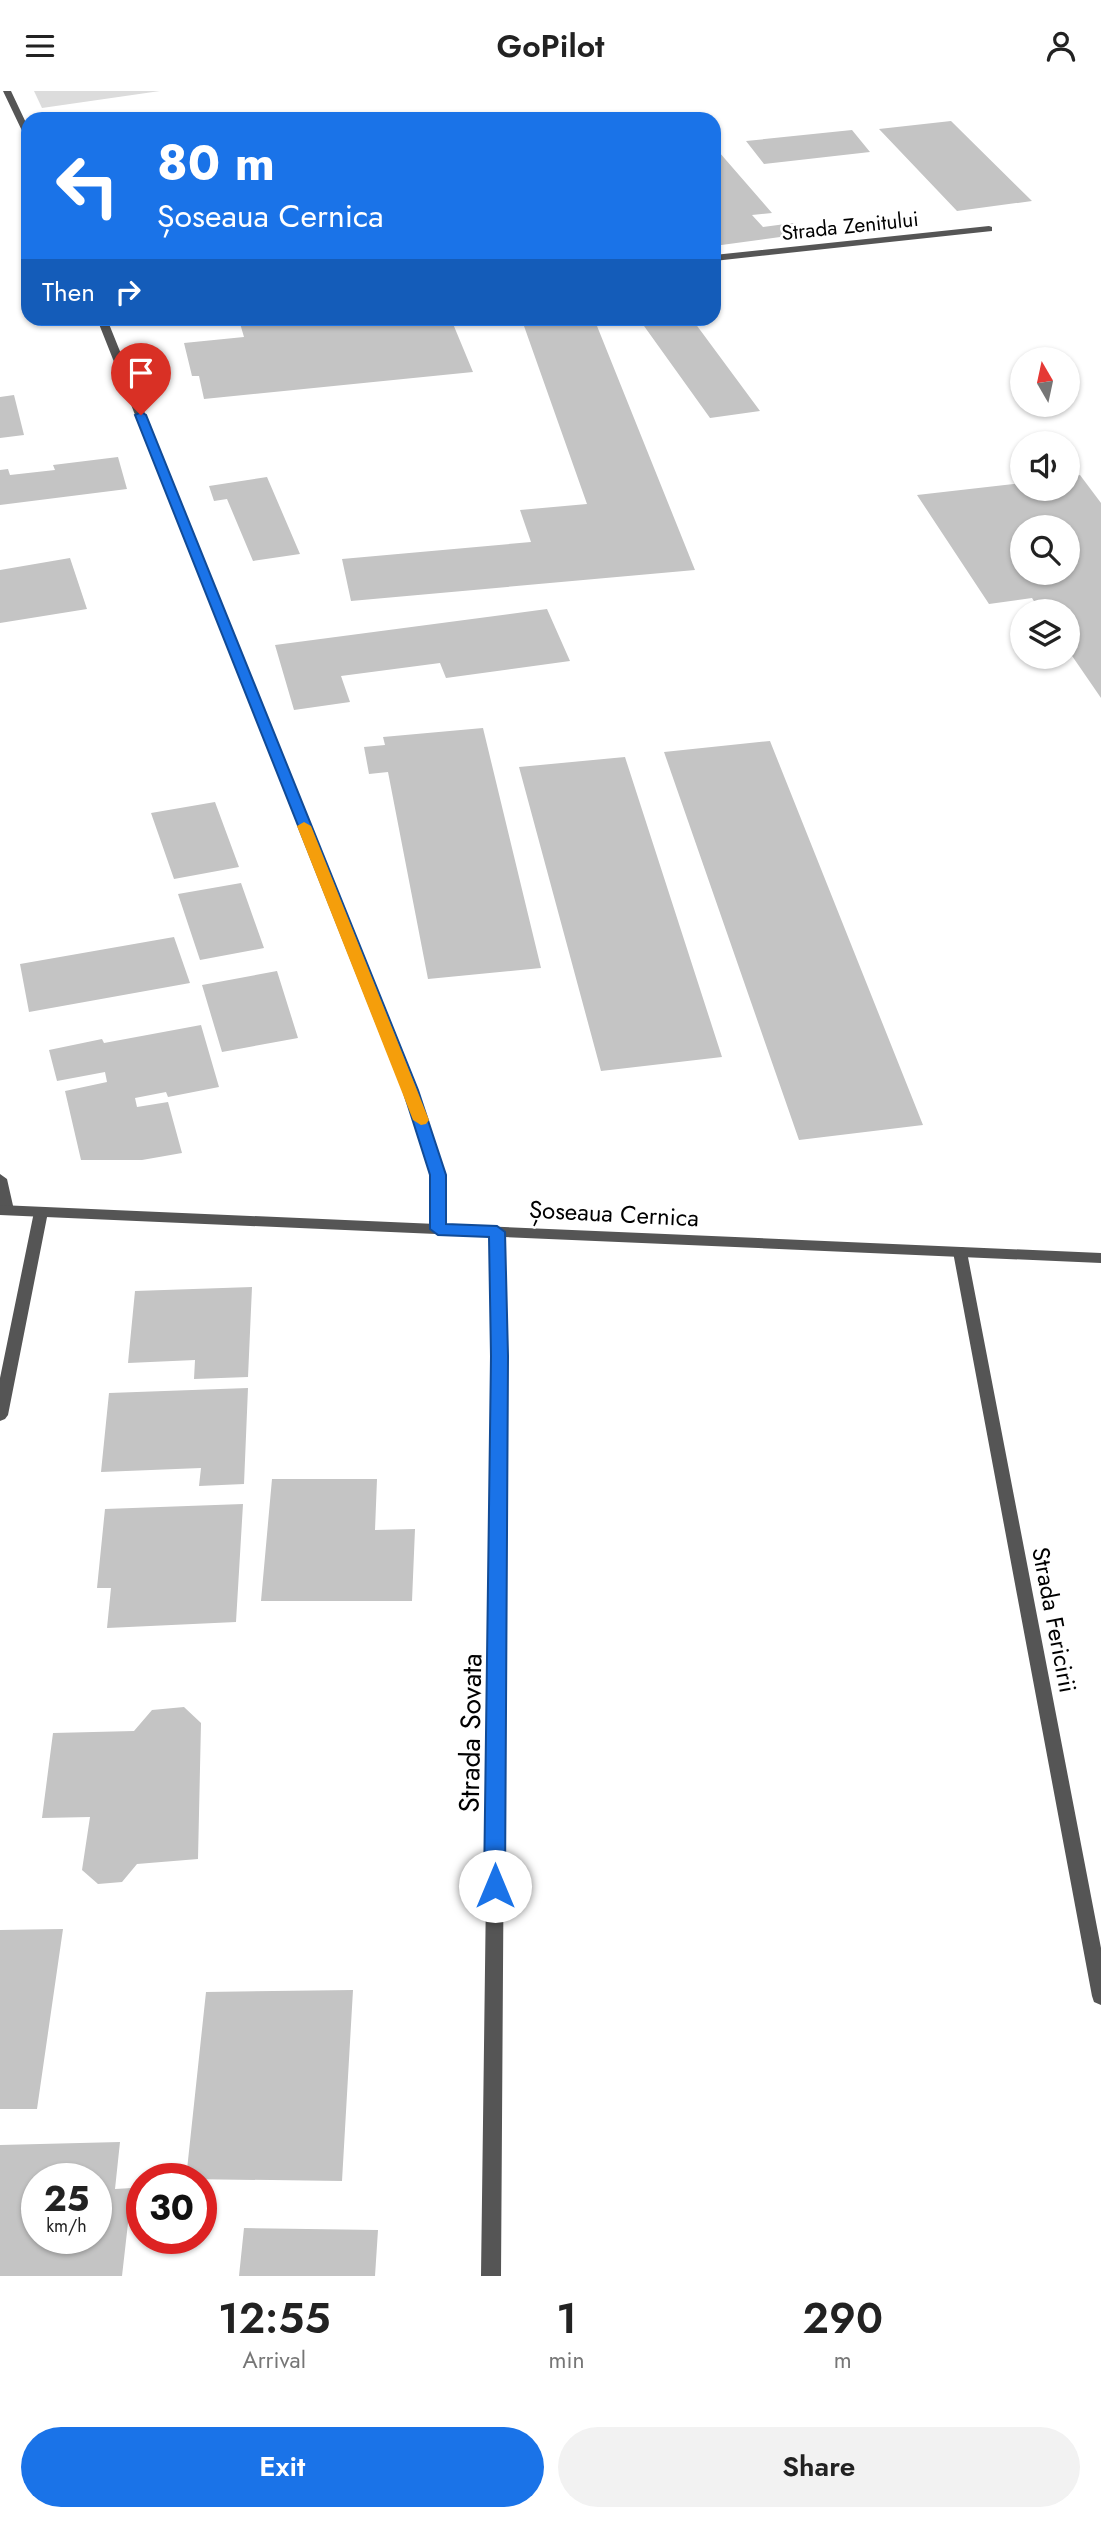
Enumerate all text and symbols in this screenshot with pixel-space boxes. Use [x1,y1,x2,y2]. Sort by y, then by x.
text: GoPilot [496,23,605,69]
icon: menu [21,27,59,65]
icon: person [1042,27,1080,65]
text: 80 m [157,128,275,198]
icon: left [42,140,133,231]
text: Șoseaua Cernica [157,193,384,239]
street label: Strada Zenitului [780,204,920,248]
text: Then [42,273,95,311]
icon: right [109,273,147,311]
pin [111,343,171,415]
north arrow [1010,347,1080,417]
map controls [1010,347,1080,669]
icon: arrive [122,354,160,392]
button: sound [1010,431,1080,501]
button: search [1010,515,1080,585]
button: layers [1010,599,1080,669]
street label: Șoseaua Cernica [528,1192,700,1235]
street label: Strada Fericirii [1023,1544,1086,1696]
street label: Strada Sovata [449,1653,492,1813]
position arrow [458,1849,532,1923]
speed limit sign: 30 [126,2163,217,2254]
text: 25 [44,2174,89,2224]
text: km/h [46,2213,87,2239]
text: 12:55 [218,2288,330,2349]
text: 1 [556,2288,577,2349]
text: 290 [803,2288,883,2349]
text: Arrival [243,2343,306,2377]
text: min [549,2343,585,2377]
text: m [834,2343,852,2377]
button: Exit [21,2427,544,2507]
button: Share [558,2427,1080,2507]

